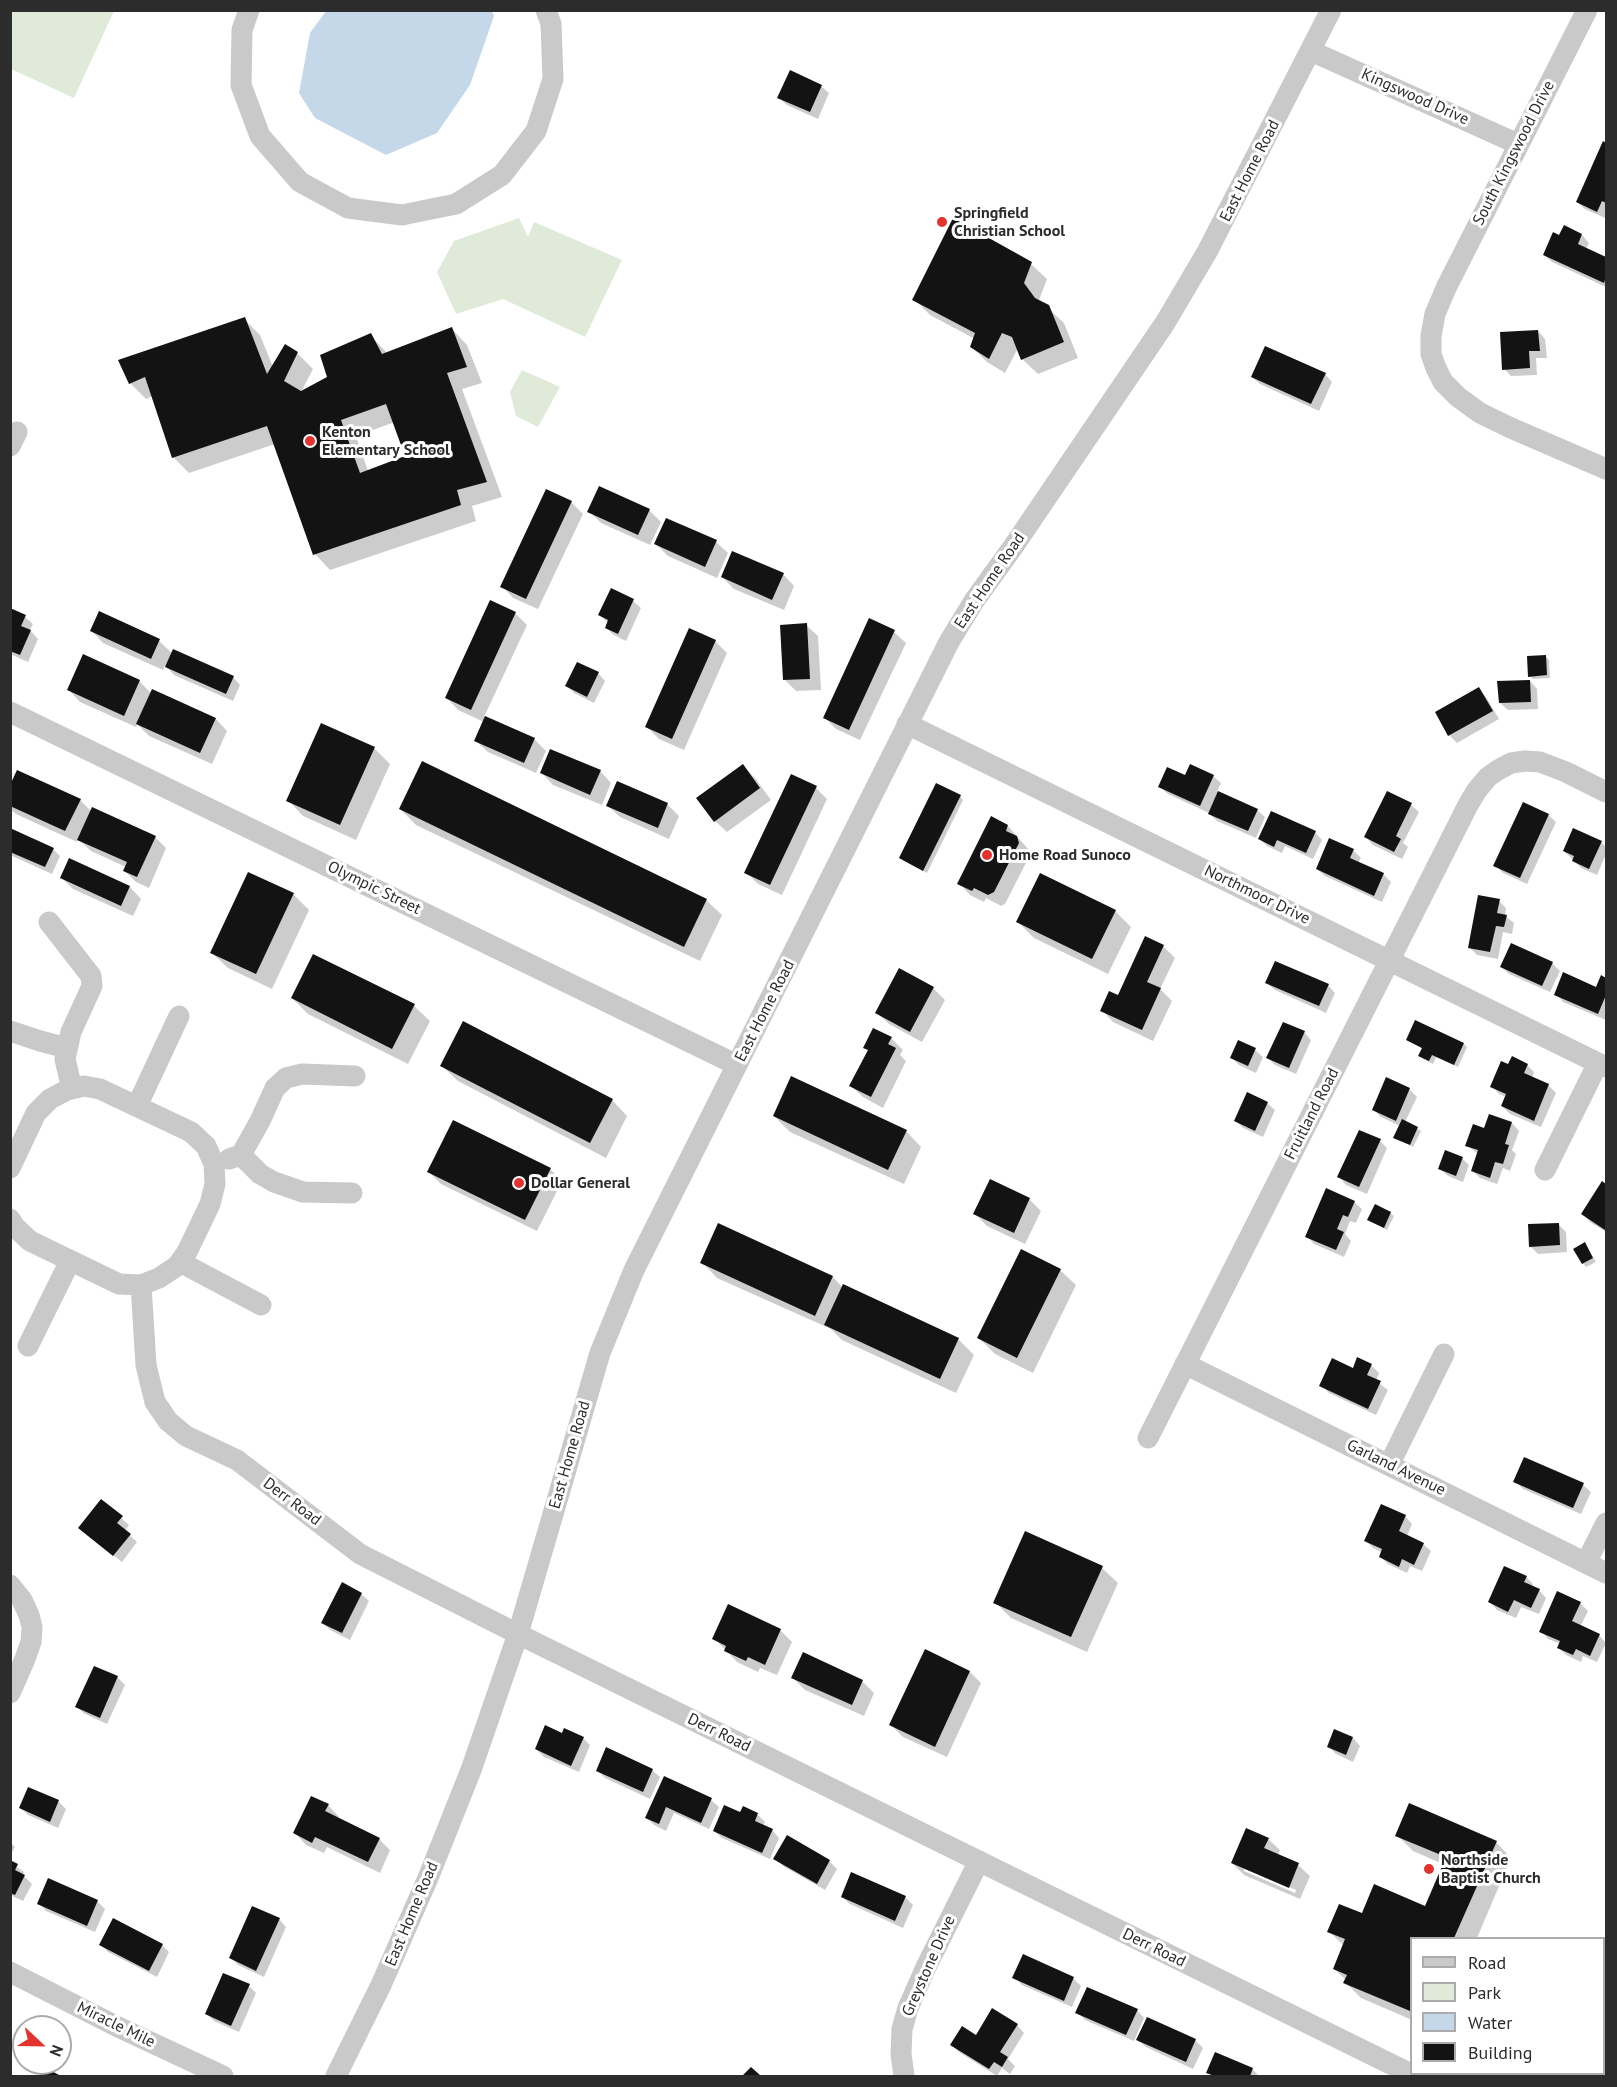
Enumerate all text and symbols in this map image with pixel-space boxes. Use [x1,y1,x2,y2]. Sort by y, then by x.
street label: Kingswood Drive [1358,65,1472,129]
street label: South Kingswood Drive [1469,77,1559,229]
street label: East Home Road [1216,117,1284,225]
place label: Springfield Christian School [954,203,1065,241]
marker: Springfield Christian School [935,215,949,229]
place label: Kenton Elementary School [322,422,450,460]
marker: Kenton Elementary School [303,434,317,448]
street label: East Home Road [951,529,1029,633]
place label: Home Road Sunoco [999,845,1131,865]
marker: Home Road Sunoco [980,848,994,862]
street label: Olympic Street [324,857,424,919]
street label: Northmoor Drive [1201,861,1313,929]
street label: East Home Road [731,957,799,1065]
street label: Fruitland Road [1281,1065,1343,1163]
place label: Dollar General [531,1173,630,1193]
marker: Dollar General [512,1176,526,1190]
street label: East Home Road [545,1399,595,1511]
street label: Garland Avenue [1344,1436,1448,1500]
street label: Derr Road [259,1474,325,1530]
street label: Derr Road [684,1710,754,1756]
place label: Northside Baptist Church [1441,1850,1541,1888]
street label: East Home Road [381,1859,443,1969]
marker: Northside Baptist Church [1422,1862,1436,1876]
street label: Greystone Drive [898,1913,960,2019]
street label: Derr Road [1119,1925,1189,1971]
legend [1410,1937,1605,2075]
text: Road [1468,1951,1506,1974]
text: Park [1468,1981,1501,2004]
street label: Miracle Mile [74,1998,158,2052]
text: Water [1468,2011,1512,2034]
north arrow [12,2015,72,2075]
text: Building [1468,2041,1532,2064]
text: N [46,2042,68,2060]

